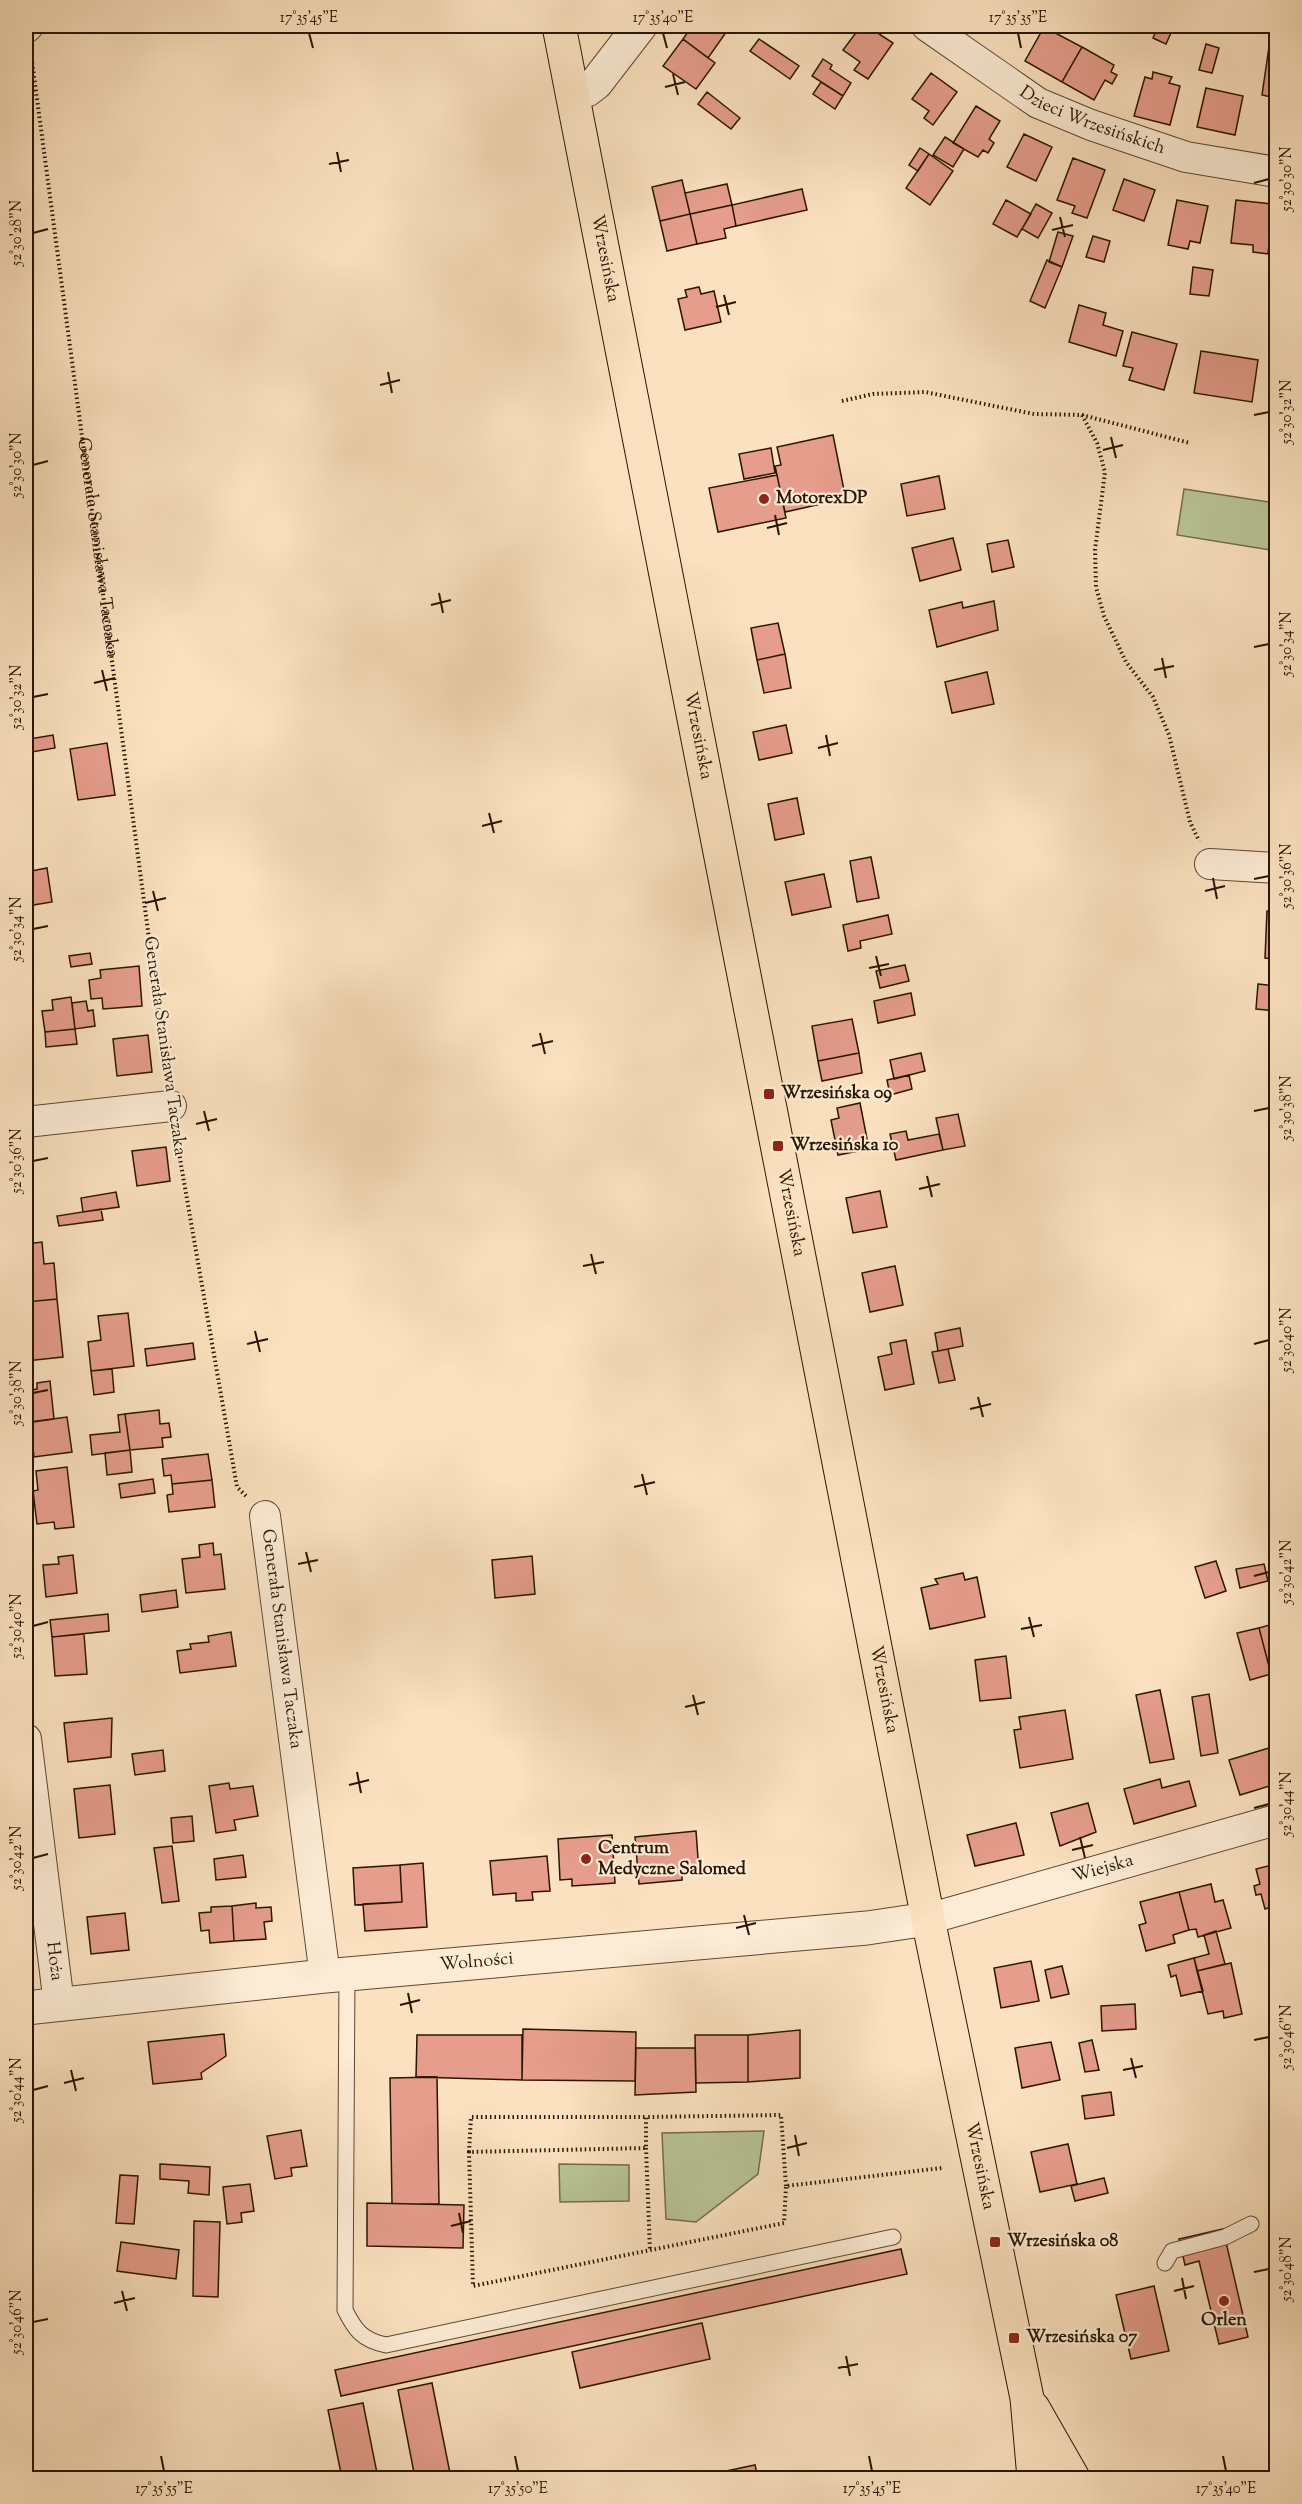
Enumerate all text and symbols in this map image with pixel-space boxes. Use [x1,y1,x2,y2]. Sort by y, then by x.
text: 17°35'45"E [280,8,338,29]
text: 17°35'40"E [633,8,693,29]
text: 17°35'35"E [989,8,1047,29]
street label: Dzieci Wrzesińskich [1013,80,1169,162]
text: 52°30'30"N [1277,146,1298,212]
text: 52°30'28"N [7,200,28,267]
street label: Wrzesińska [583,212,626,305]
text: 52°30'32"N [1277,380,1298,445]
text: 52°30'30"N [7,432,28,498]
street label: Generała Stanisława Taczaka [69,436,124,659]
place label: MotorexDP [776,486,867,512]
marker: MotorexDP [757,492,771,506]
text: 52°30'34"N [1277,611,1298,678]
text: 52°30'32"N [7,665,28,730]
street label: Wrzesińska [676,690,719,782]
text: 52°30'36"N [1277,844,1298,909]
text: 52°30'34"N [7,896,28,963]
street label: Generała Stanisława Taczaka [136,935,192,1157]
text: 52°30'38"N [1277,1075,1298,1142]
place label: Wrzesińska 09 [781,1081,892,1107]
marker: Wrzesińska 09 [762,1087,776,1101]
text: 52°30'36"N [7,1129,28,1194]
place label: Wrzesińska 10 [790,1133,899,1159]
marker: Wrzesińska 10 [771,1139,785,1153]
street label: Wrzesińska [769,1167,812,1259]
text: 52°30'40"N [1277,1307,1298,1373]
text: 52°30'38"N [7,1360,28,1427]
street label: Generała Stanisława Taczaka [254,1527,308,1750]
text: 52°30'42"N [1277,1540,1298,1605]
text: 52°30'40"N [7,1593,28,1659]
street label: Wrzesińska [862,1644,905,1736]
text: 52°30'44"N [1277,1771,1298,1838]
text: 52°30'42"N [7,1826,28,1891]
place label: Centrum Medyczne Salomed [598,1836,747,1883]
street label: Wiejska [1069,1848,1137,1890]
marker: Centrum Medyczne Salomed [579,1852,593,1866]
street label: Hoża [38,1940,69,1982]
street label: Wolności [439,1946,515,1979]
text: 52°30'46"N [1277,2005,1298,2070]
text: 52°30'44"N [7,2057,28,2124]
street label: Wrzesińska [957,2120,1001,2212]
place label: Wrzesińska 08 [1007,2229,1118,2255]
marker: Wrzesińska 08 [988,2235,1002,2249]
text: 52°30'48"N [1277,2236,1298,2303]
text: 52°30'46"N [7,2290,28,2355]
marker: Orlen [1217,2294,1231,2308]
place label: Orlen [1201,2308,1247,2334]
place label: Wrzesińska 07 [1026,2325,1138,2351]
marker: Wrzesińska 07 [1007,2331,1021,2345]
text: 17°35'55"E [135,2479,193,2500]
text: 17°35'50"E [488,2479,548,2500]
text: 17°35'45"E [843,2479,901,2500]
text: 17°35'40"E [1196,2479,1256,2500]

